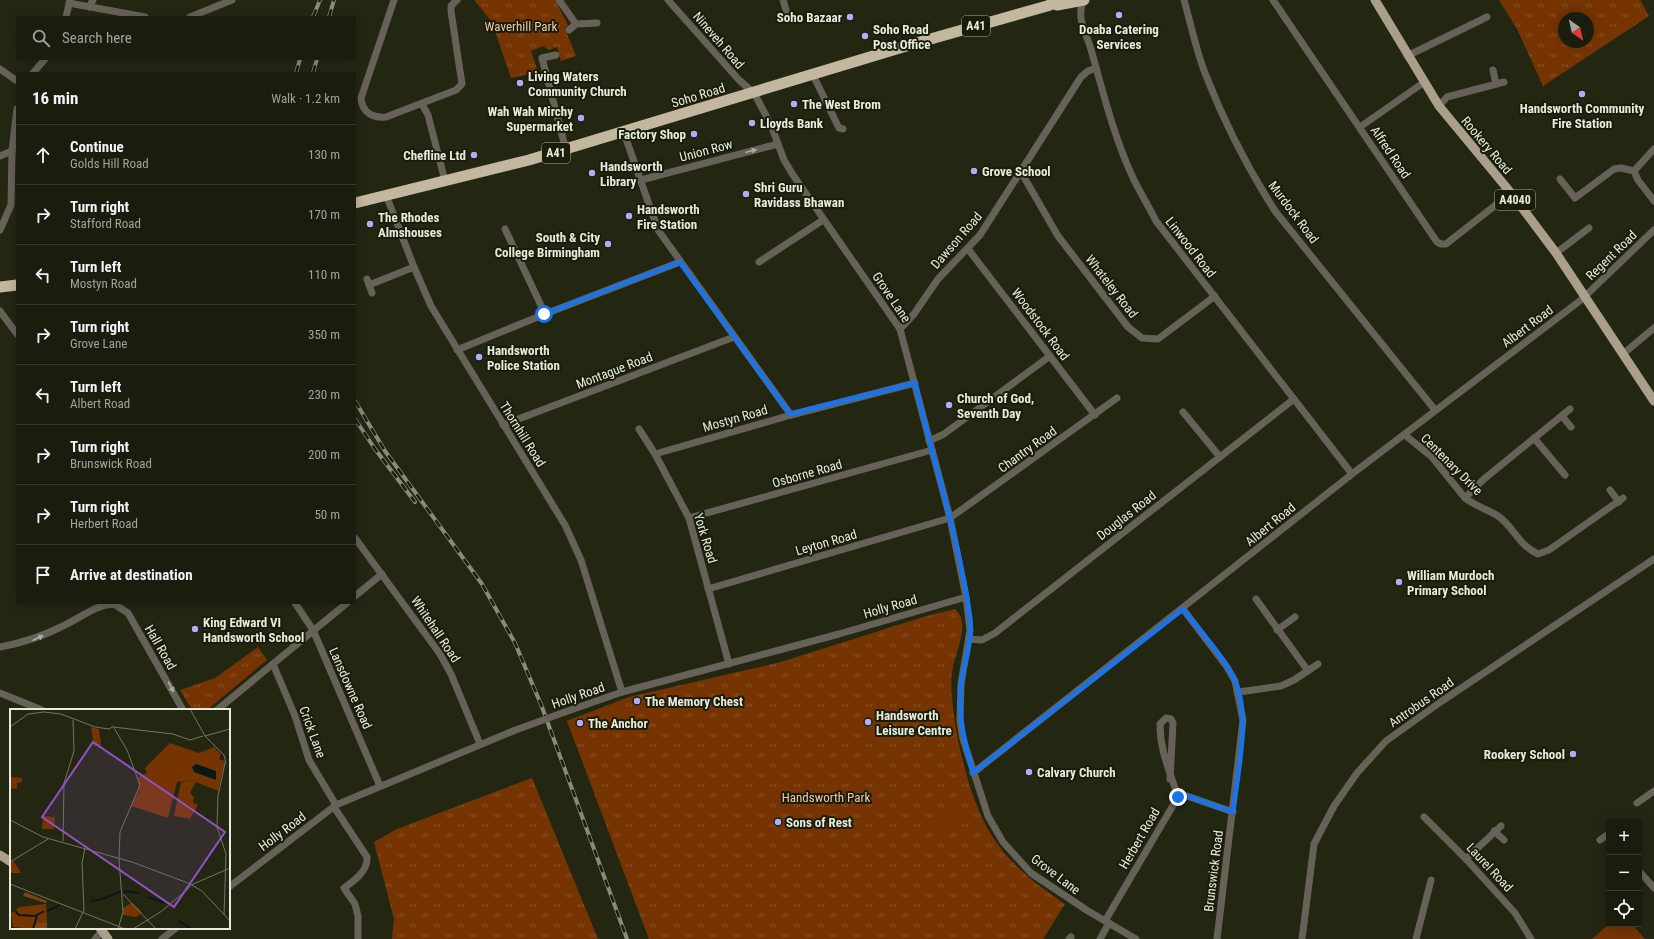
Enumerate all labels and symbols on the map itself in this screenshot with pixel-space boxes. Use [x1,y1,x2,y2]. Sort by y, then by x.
street label: Nineveh Road [690,9,747,72]
place label: Soho Bazaar [777,10,843,25]
marker: Doaba Catering Services [1114,10,1124,20]
marker: Soho Bazaar [845,12,855,22]
north arrow [1558,12,1594,48]
road number: A41 [962,16,990,36]
park label: Waverhill Park [485,19,558,34]
place label: Soho Road Post Office [873,22,930,52]
place label: Doaba Catering Services [1079,22,1159,52]
marker: Soho Road Post Office [860,31,870,41]
place label: Living Waters Community Church [528,69,627,99]
marker: Living Waters Community Church [515,78,525,88]
street label: Soho Road [670,80,727,111]
marker: Handsworth Community Fire Station [1577,89,1587,99]
place label: The West Brom [802,97,881,112]
marker: The West Brom [789,99,799,109]
place label: Handsworth Community Fire Station [1520,101,1644,131]
place label: Wah Wah Mirchy Supermarket [487,104,573,134]
marker: Wah Wah Mirchy Supermarket [576,113,586,123]
street label: Rookery Road [1458,114,1515,177]
place label: Lloyds Bank [760,116,824,131]
marker: Lloyds Bank [747,118,757,128]
street label: Alfred Road [1368,123,1414,181]
place label: Factory Shop [618,127,686,142]
marker: Factory Shop [689,129,699,139]
street label: Union Row [678,136,735,165]
road number: A41 [542,143,570,163]
place label: Chefline Ltd [403,148,466,163]
one-way arrow [745,148,757,154]
marker: Chefline Ltd [469,150,479,160]
place label: Handsworth Library [600,159,663,189]
place label: Grove School [982,164,1051,179]
marker: Grove School [969,166,979,176]
marker: Handsworth Library [587,168,597,178]
street label: Murdock Road [1265,178,1322,246]
place label: Shri Guru Ravidass Bhawan [754,180,844,210]
marker: Shri Guru Ravidass Bhawan [741,189,751,199]
road number: A4040 [1495,190,1535,210]
place label: Handsworth Fire Station [637,202,700,232]
street label: Dawson Road [928,209,985,272]
place label: The Rhodes Almshouses [378,210,442,240]
marker: Handsworth Fire Station [624,211,634,221]
street label: Linwood Road [1162,214,1219,280]
marker: The Rhodes Almshouses [365,219,375,229]
street label: Regent Road [1583,227,1640,283]
place label: South & City College Birmingham [495,230,600,260]
marker: South & City College Birmingham [603,239,613,249]
street label: Whateley Road [1082,252,1141,321]
street label: Grove Lane [869,269,914,325]
street label: Woodstock Road [1009,285,1073,363]
street label: Albert Road [1499,302,1556,351]
route start [535,305,553,323]
place label: Handsworth Police Station [487,343,560,373]
street label: Montague Road [574,349,654,392]
marker: Handsworth Police Station [474,352,484,362]
place label: Church of God, Seventh Day [957,391,1034,421]
street label: Thornhill Road [497,399,549,470]
marker: Church of God, Seventh Day [944,400,954,410]
street label: Mostyn Road [701,402,769,435]
street label: Chantry Road [995,423,1059,476]
street label: Centenary Drive [1418,431,1485,498]
street label: Osborne Road [770,456,844,491]
street label: Douglas Road [1094,488,1159,543]
street label: Albert Road [1242,500,1298,549]
street label: York Road [691,511,720,565]
street label: Leyton Road [794,527,859,558]
place label: William Murdoch Primary School [1407,568,1494,598]
marker: William Murdoch Primary School [1394,577,1404,587]
street label: Holly Road [862,592,919,621]
street label: Whitehall Road [408,593,463,665]
place label: King Edward VI Handsworth School [203,615,304,645]
street label: Hall Road [142,622,179,672]
marker: King Edward VI Handsworth School [190,624,200,634]
one-way arrow [32,635,43,641]
street label: Lansdowne Road [326,645,375,731]
street label: Antrobus Road [1386,675,1457,730]
street label: Holly Road [550,679,607,712]
one-way arrow [167,681,174,693]
place label: The Memory Chest [645,694,743,709]
marker: The Memory Chest [632,696,642,706]
street label: Crick Lane [296,704,329,760]
place label: Handsworth Leisure Centre [876,708,952,738]
inset map [10,709,230,929]
place label: The Anchor [588,716,648,731]
marker: Handsworth Leisure Centre [863,717,873,727]
marker: The Anchor [575,718,585,728]
place label: Rookery School [1484,747,1565,762]
marker: Rookery School [1568,749,1578,759]
place label: Calvary Church [1037,765,1116,780]
marker: Calvary Church [1024,767,1034,777]
route end [1169,788,1187,806]
park label: Handsworth Park [782,790,870,805]
street label: Herbert Road [1116,805,1163,871]
street label: Holly Road [256,809,309,854]
place label: Sons of Rest [786,815,852,830]
marker: Sons of Rest [773,817,783,827]
street label: Brunswick Road [1201,829,1226,913]
street label: Laurel Road [1463,840,1516,895]
street label: Grove Lane [1028,851,1083,898]

